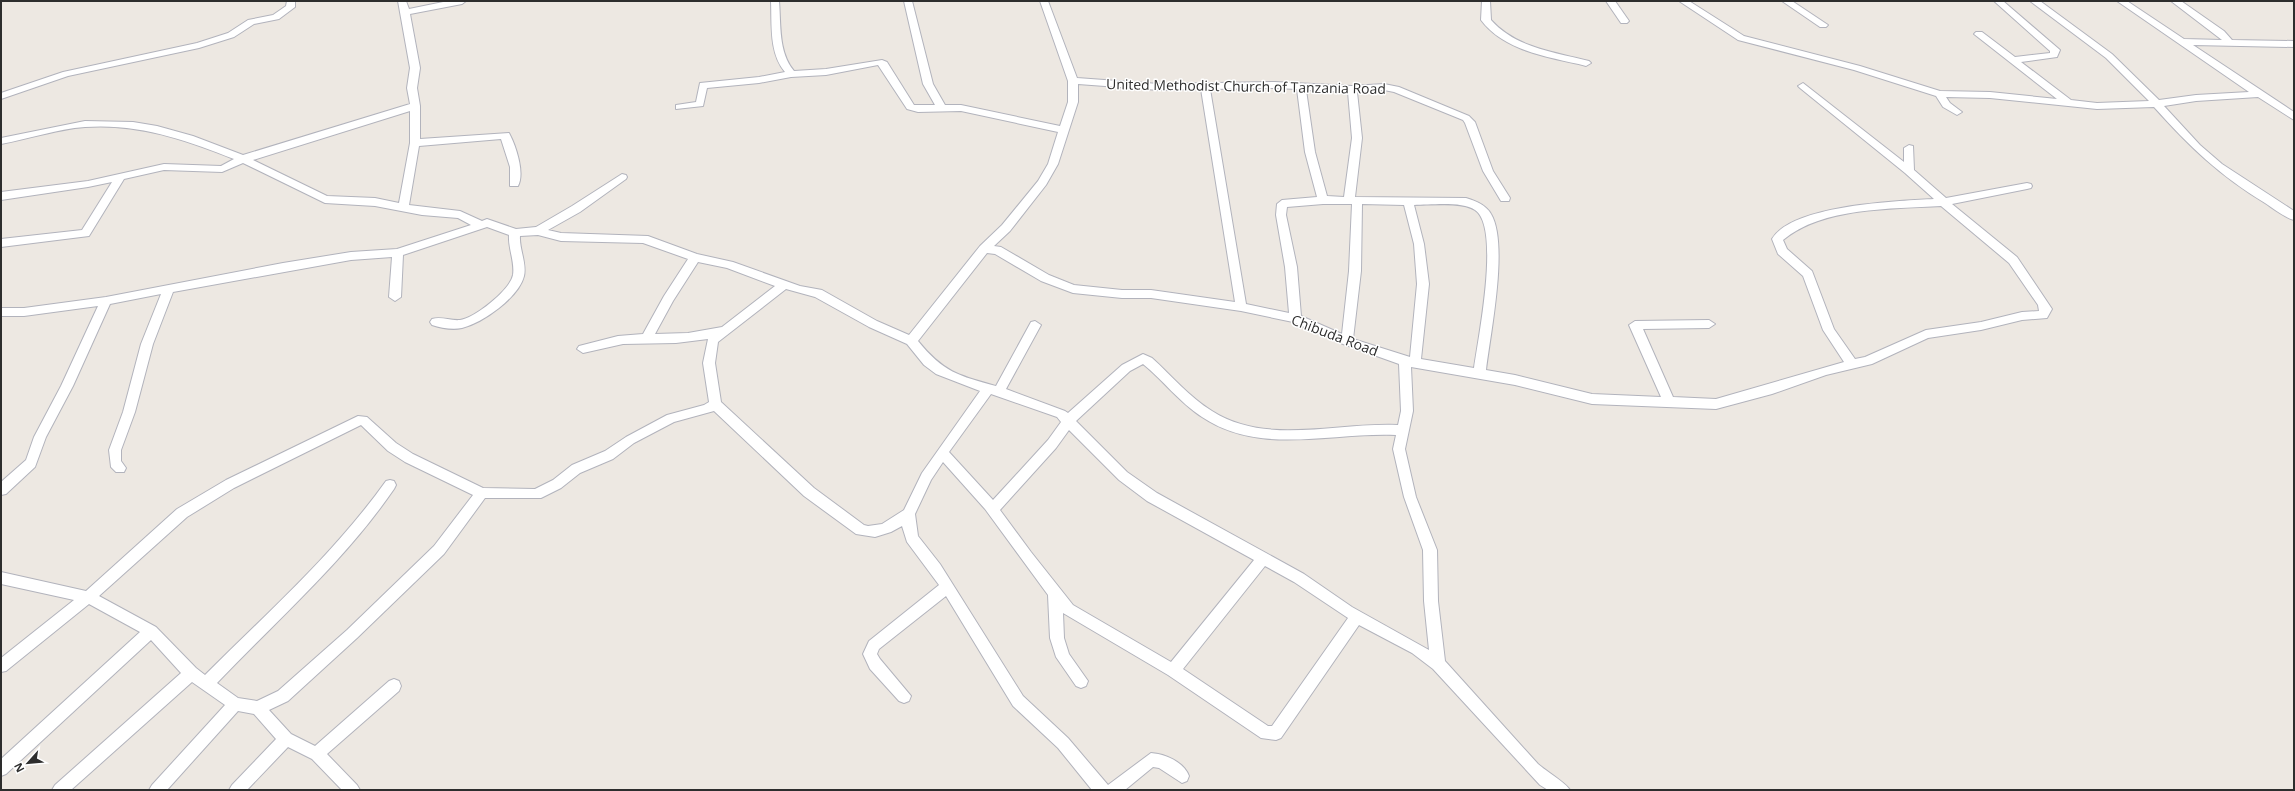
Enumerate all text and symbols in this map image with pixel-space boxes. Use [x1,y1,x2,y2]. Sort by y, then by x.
street label: United Methodist Church of Tanzania Road [1106,74,1386,98]
street label: Chibuda Road [1289,310,1381,360]
north arrow [8,743,48,783]
text: N [10,760,27,775]

